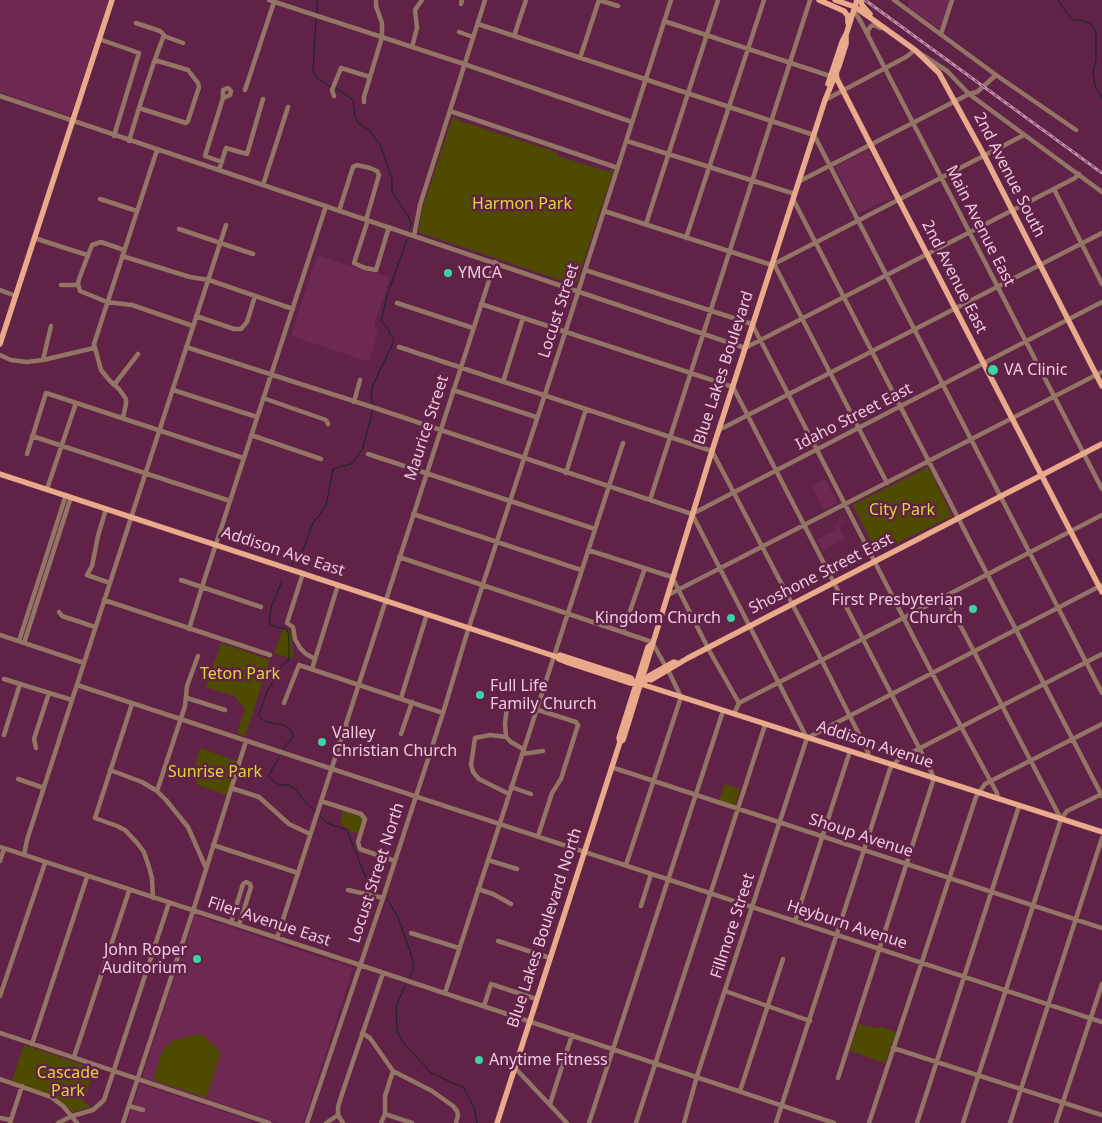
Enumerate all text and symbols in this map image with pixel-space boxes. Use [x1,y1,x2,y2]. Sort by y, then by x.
street label: 2nd Avenue South [969,109,1049,241]
street label: Main Avenue East [941,162,1019,290]
park label: Harmon Park [472,194,572,214]
street label: 2nd Avenue East [917,217,991,337]
street label: Locust Street [535,261,583,361]
place label: YMCA [458,263,502,283]
marker: YMCA [442,267,454,279]
street label: Blue Lakes Boulevard [690,289,758,447]
place label: VA Clinic [1004,360,1067,380]
marker: VA Clinic [986,363,1000,377]
street label: Maurice Street [401,373,453,483]
street label: Idaho Street East [793,379,915,455]
park label: City Park [869,500,935,520]
street label: Addison Ave East [219,523,347,581]
street label: Shoshone Street East [746,529,896,619]
place label: First Presbyterian Church [832,590,963,628]
marker: First Presbyterian Church [967,603,979,615]
place label: Kingdom Church [595,608,721,628]
marker: Kingdom Church [725,612,737,624]
park label: Teton Park [200,664,280,684]
place label: Full Life Family Church [490,676,597,714]
marker: Full Life Family Church [474,689,486,701]
street label: Addison Avenue [814,717,936,773]
place label: Valley Christian Church [332,723,457,761]
marker: Valley Christian Church [316,736,328,748]
park label: Sunrise Park [168,762,262,782]
street label: Locust Street North [345,801,409,945]
street label: Shoup Avenue [806,810,916,862]
street label: Blue Lakes Boulevard North [504,826,586,1030]
street label: Fillmore Street [707,871,759,981]
street label: Filer Avenue East [205,893,333,951]
street label: Heyburn Avenue [784,897,910,953]
place label: John Roper Auditorium [102,940,187,978]
marker: John Roper Auditorium [191,953,203,965]
place label: Anytime Fitness [489,1050,608,1070]
marker: Anytime Fitness [473,1054,485,1066]
park label: Cascade Park [37,1063,99,1101]

